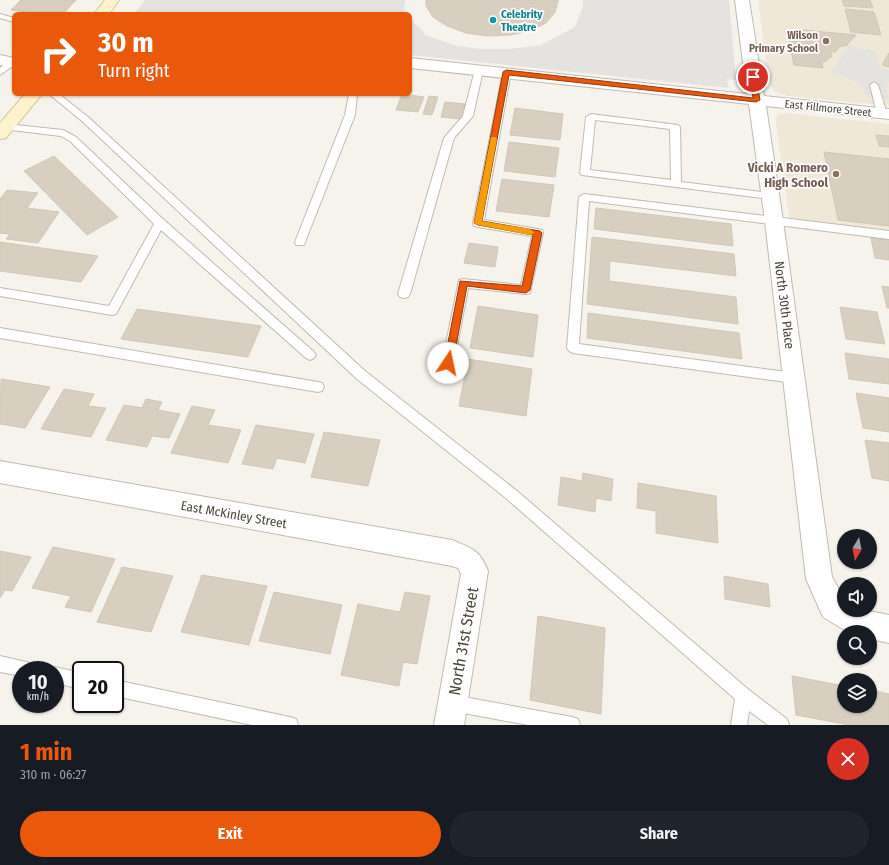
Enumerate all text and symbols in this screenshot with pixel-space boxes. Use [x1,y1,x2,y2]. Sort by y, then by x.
place label: Celebrity Theatre [501,8,543,34]
marker: Celebrity Theatre [488,15,498,25]
text: 30 m [98,26,154,59]
icon: right [32,28,84,80]
place label: Wilson Primary School [749,29,819,55]
marker: Wilson Primary School [821,36,831,46]
text: Turn right [98,60,170,82]
pin [736,60,770,94]
icon: arrive [742,66,764,88]
street label: East Fillmore Street [784,97,872,120]
place label: Vicki A Romero High School [747,160,828,190]
marker: Vicki A Romero High School [831,169,841,179]
street label: North 30th Place [772,260,797,350]
position arrow [427,342,469,384]
street label: East McKinley Street [180,498,289,531]
north arrow [837,529,877,569]
map controls [837,529,877,713]
button: sound [837,577,877,617]
street label: North 31st Street [445,585,482,697]
button: search [837,625,877,665]
speed limit sign: 20 [72,661,124,713]
text: 10 [28,670,48,694]
button: layers [837,673,877,713]
text: km/h [27,691,49,703]
text: 1 min [20,738,72,766]
button: close [827,738,869,780]
text: 310 m · 06:27 [20,767,86,782]
button: Exit [20,811,441,857]
button: Share [449,811,869,857]

